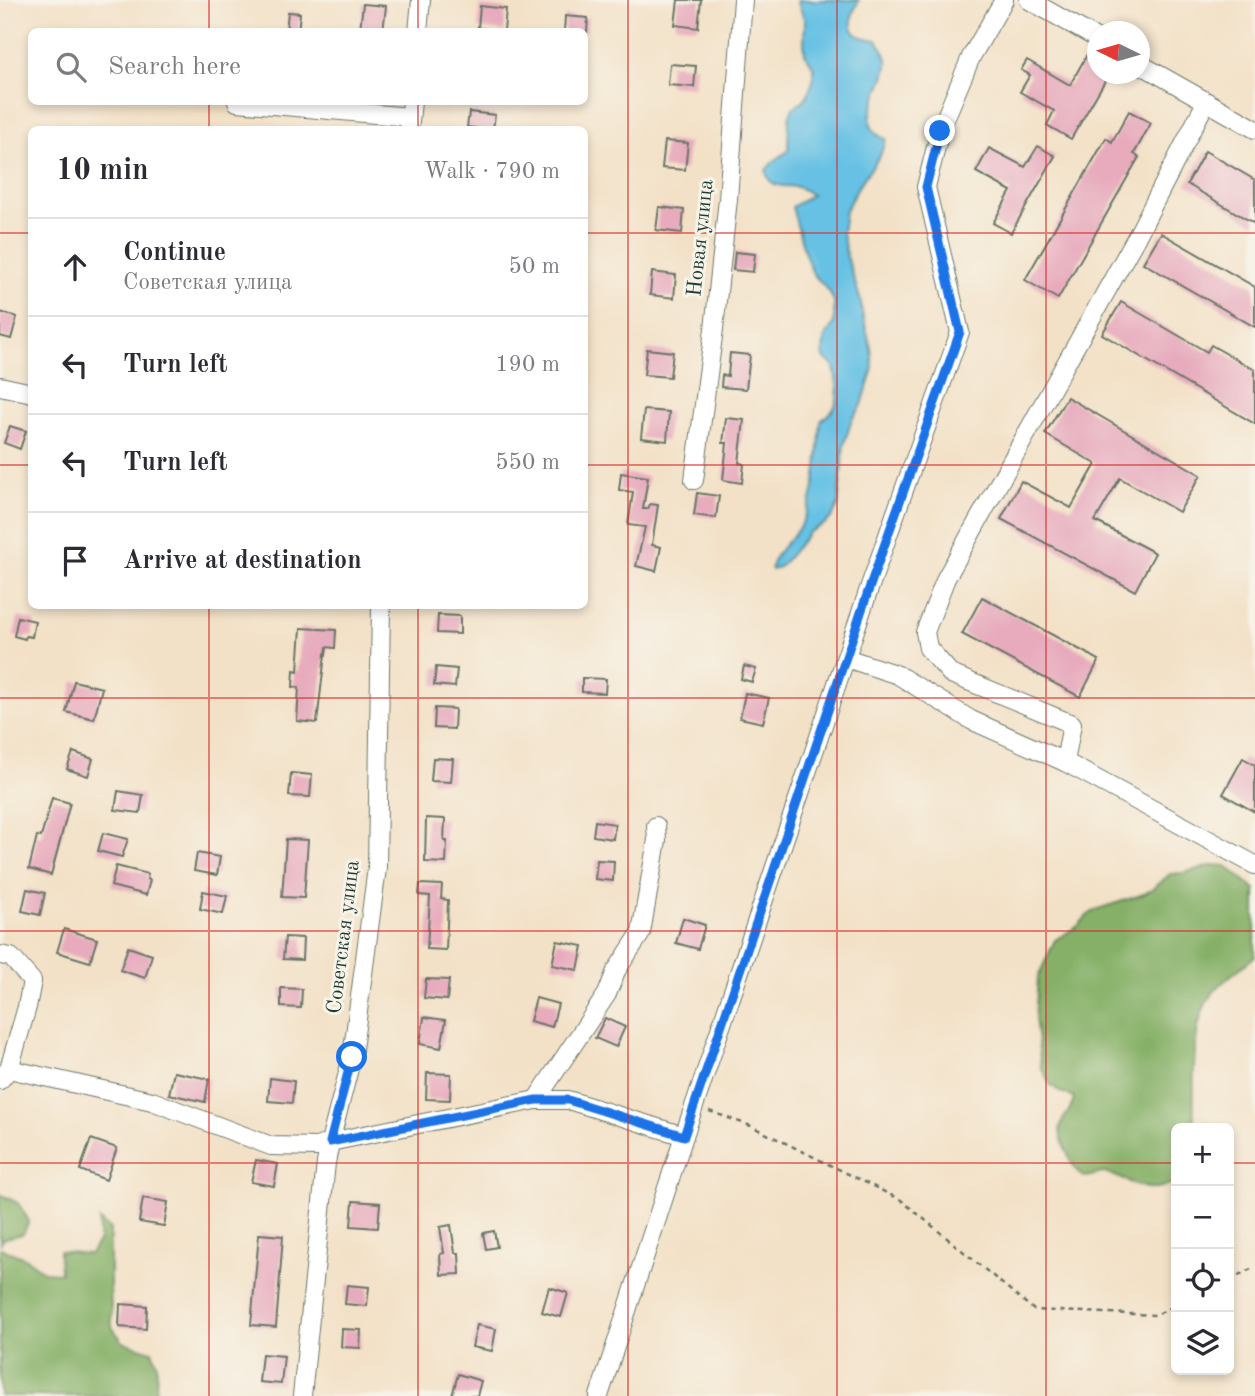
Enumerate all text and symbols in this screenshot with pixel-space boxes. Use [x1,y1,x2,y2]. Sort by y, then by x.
north arrow [1087,21,1150,84]
search box [28,28,588,105]
icon: search [52,48,90,86]
text: Search here [108,54,241,80]
route end [924,115,955,146]
text: 10 min [56,156,149,186]
text: Walk · 790 m [424,160,560,183]
street label: Новая улица [684,178,718,298]
text: Continue [123,240,226,266]
icon: ahead [56,248,94,286]
text: 50 m [509,255,560,278]
text: Советская улица [123,271,292,294]
icon: left [56,346,94,384]
text: Turn left [123,352,228,378]
text: 190 m [495,353,560,376]
icon: left [56,444,94,482]
text: Turn left [123,450,228,476]
text: 550 m [495,451,560,474]
icon: arrive [56,542,94,580]
text: Arrive at destination [123,548,362,574]
street label: Советская улица [324,859,364,1015]
route start [336,1041,367,1072]
map controls [1171,1123,1234,1375]
button: + [1171,1123,1234,1186]
button: − [1171,1186,1234,1249]
button: locate [1171,1249,1234,1312]
button: layers [1171,1312,1234,1375]

